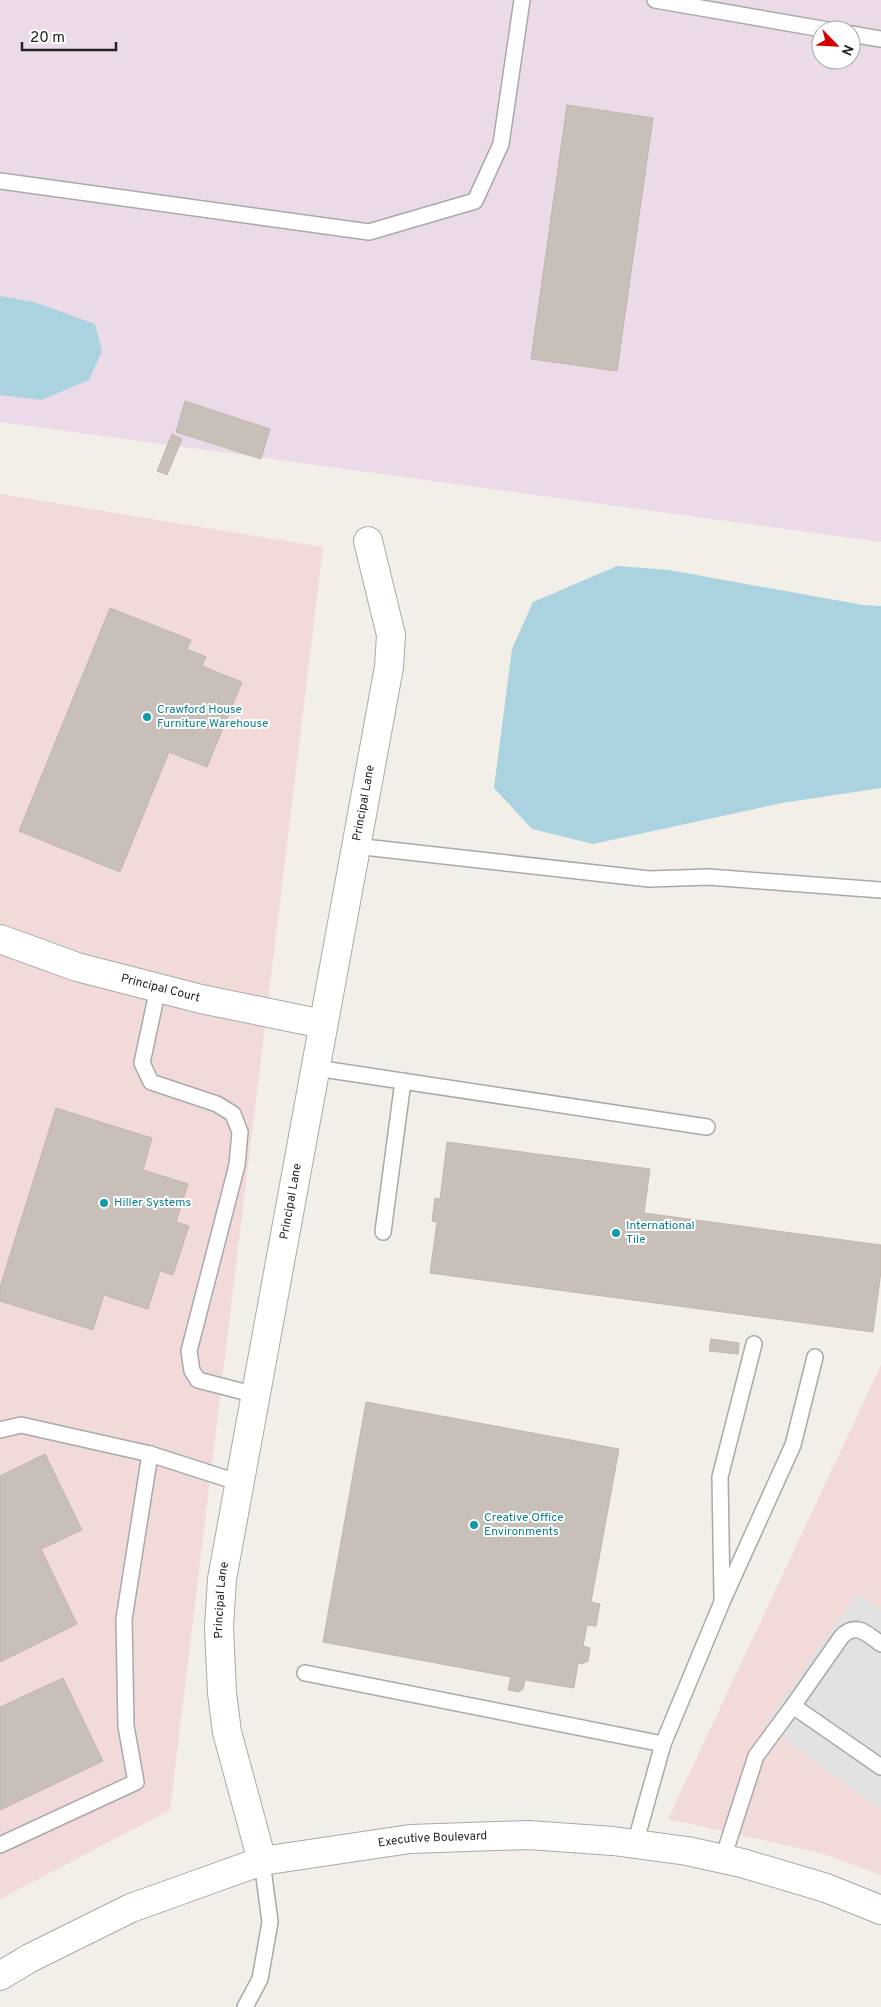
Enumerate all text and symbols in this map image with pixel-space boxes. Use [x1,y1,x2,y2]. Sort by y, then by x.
scale bar [22,20,116,52]
north arrow [811,20,861,70]
text: 20 m [30,29,65,48]
text: N [837,42,856,58]
place label: Crawford House Furniture Warehouse [157,702,268,732]
marker: Crawford House Furniture Warehouse [141,711,153,723]
street label: Principal Lane [349,764,379,842]
street label: Principal Court [119,971,202,1006]
street label: Principal Lane [276,1162,306,1241]
place label: Hiller Systems [114,1195,191,1211]
marker: Hiller Systems [98,1197,110,1209]
place label: International Tile [626,1218,695,1248]
marker: International Tile [610,1227,622,1239]
place label: Creative Office Environments [484,1510,564,1540]
marker: Creative Office Environments [468,1519,480,1531]
street label: Principal Lane [211,1560,233,1639]
street label: Executive Boulevard [377,1828,487,1852]

